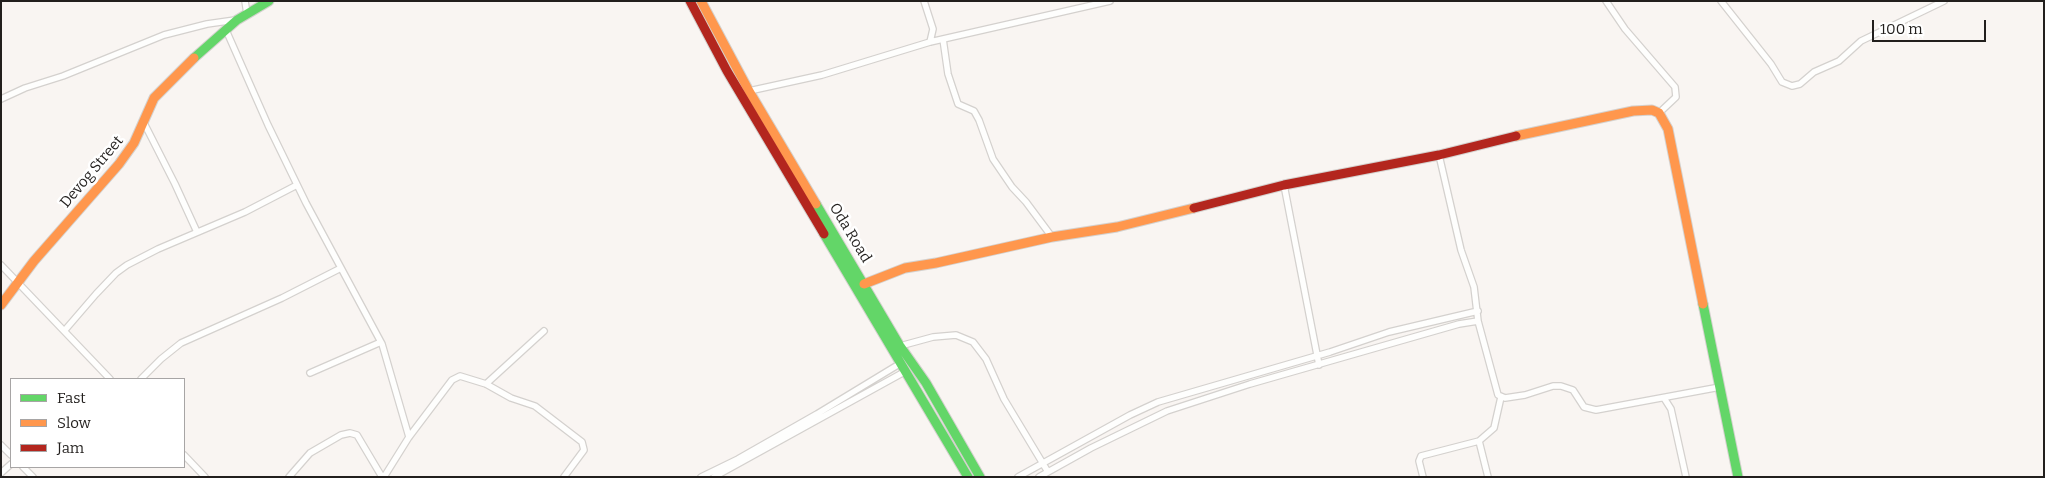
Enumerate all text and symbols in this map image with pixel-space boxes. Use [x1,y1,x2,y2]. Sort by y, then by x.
scale bar [1875,10,1989,42]
text: 100 m [1880,20,1923,38]
street label: Devog Street [57,132,127,212]
street label: Oda Road [825,200,875,266]
legend [10,378,185,468]
text: Fast [57,389,86,407]
text: Slow [57,414,91,432]
text: Jam [57,439,84,457]

